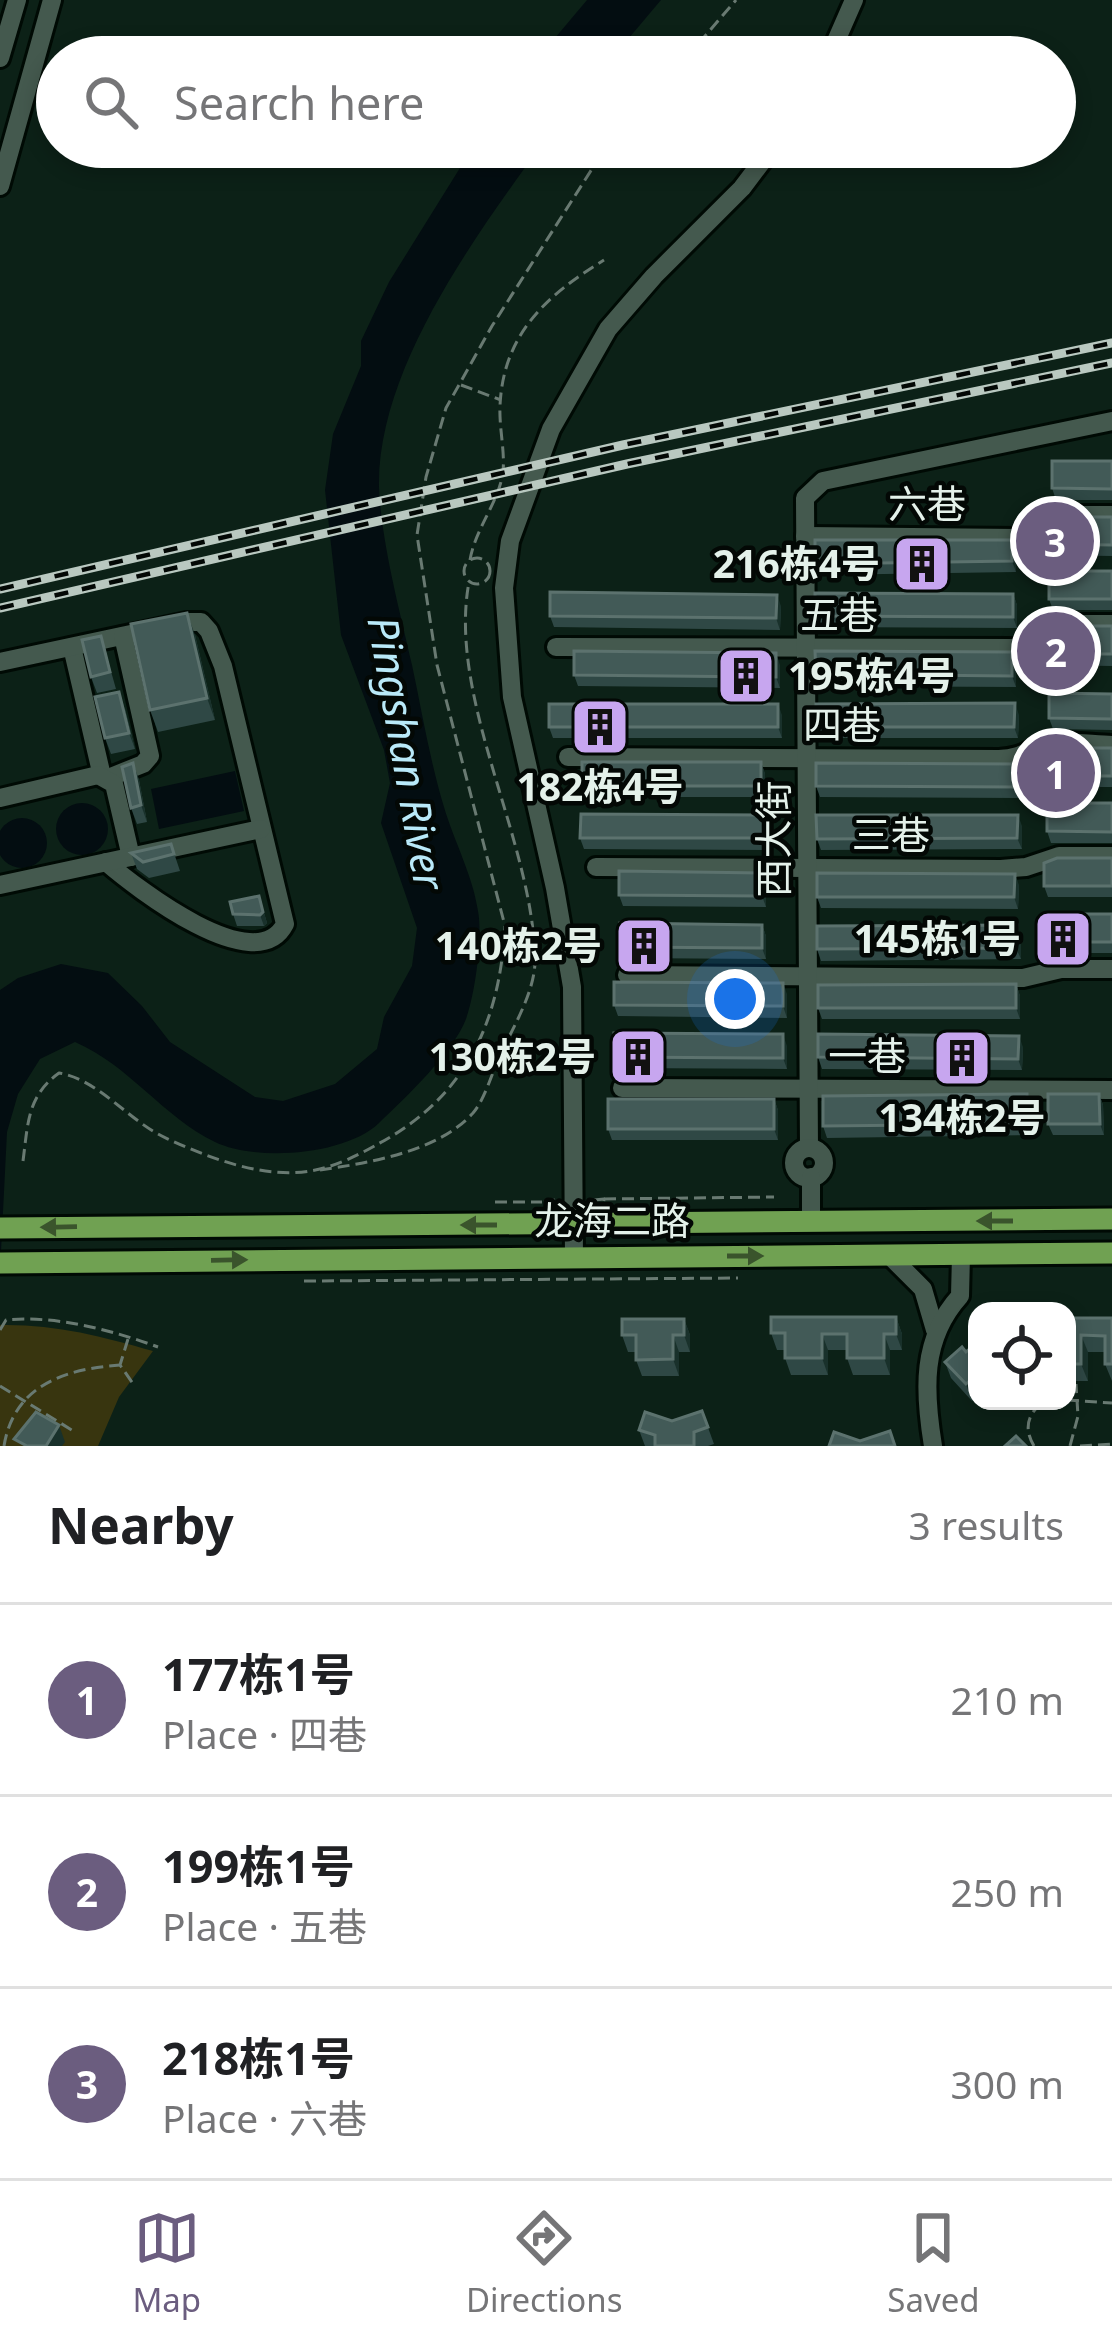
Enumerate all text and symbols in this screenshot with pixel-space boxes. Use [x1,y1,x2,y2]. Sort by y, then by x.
search box [36,36,1076,168]
icon: search [78,69,144,135]
text: Search here [174,72,424,133]
street label: 六巷 [888,476,966,529]
pin: 3 [1016,496,1094,586]
building icon: 216栋4号 [891,533,953,595]
place label: 216栋4号 [713,536,880,589]
street label: 五巷 [800,587,878,640]
pin: 2 [1017,606,1095,696]
water label: Pingshan River [355,611,460,896]
building icon: 195栋4号 [715,645,777,707]
place label: 195栋4号 [788,648,955,701]
building icon: 182栋4号 [569,696,631,758]
street label: 四巷 [803,697,881,750]
pin: 1 [1017,728,1095,818]
place label: 182栋4号 [516,759,684,812]
street label: 西大街 [746,780,799,898]
street label: 三巷 [852,807,930,860]
building icon: 145栋1号 [1032,908,1094,970]
place label: 145栋1号 [854,911,1021,964]
building icon: 140栋2号 [613,915,675,977]
place label: 140栋2号 [435,918,602,971]
your location [705,969,765,1029]
building icon: 130栋2号 [607,1026,669,1088]
building icon: 134栋2号 [931,1027,993,1089]
street label: 一巷 [828,1028,906,1081]
place label: 130栋2号 [429,1029,596,1082]
place label: 134栋2号 [878,1090,1046,1143]
street label: 龙海二路 [534,1193,690,1246]
one-way arrow [975,1211,1013,1231]
one-way arrow [459,1215,497,1235]
one-way arrow [39,1217,77,1236]
one-way arrow [727,1246,765,1266]
one-way arrow [211,1251,249,1270]
map controls [968,1302,1076,1410]
button: locate [968,1302,1076,1410]
text: Nearby [48,1489,234,1559]
text: 3 results [909,1498,1064,1551]
text: 177栋1号 [162,1643,355,1704]
text: 1 [76,1673,98,1726]
text: 210 m [950,1673,1064,1726]
text: Place · 四巷 [162,1707,367,1760]
text: 199栋1号 [162,1835,355,1896]
text: 2 [76,1865,98,1918]
text: 250 m [950,1865,1064,1918]
text: Place · 五巷 [162,1899,367,1952]
text: 218栋1号 [162,2027,355,2088]
text: 3 [76,2057,98,2110]
text: 300 m [950,2057,1064,2110]
text: Place · 六巷 [162,2091,367,2144]
tab: Map [132,2205,201,2322]
tab: Directions [466,2205,623,2322]
tab: Saved [887,2205,980,2322]

